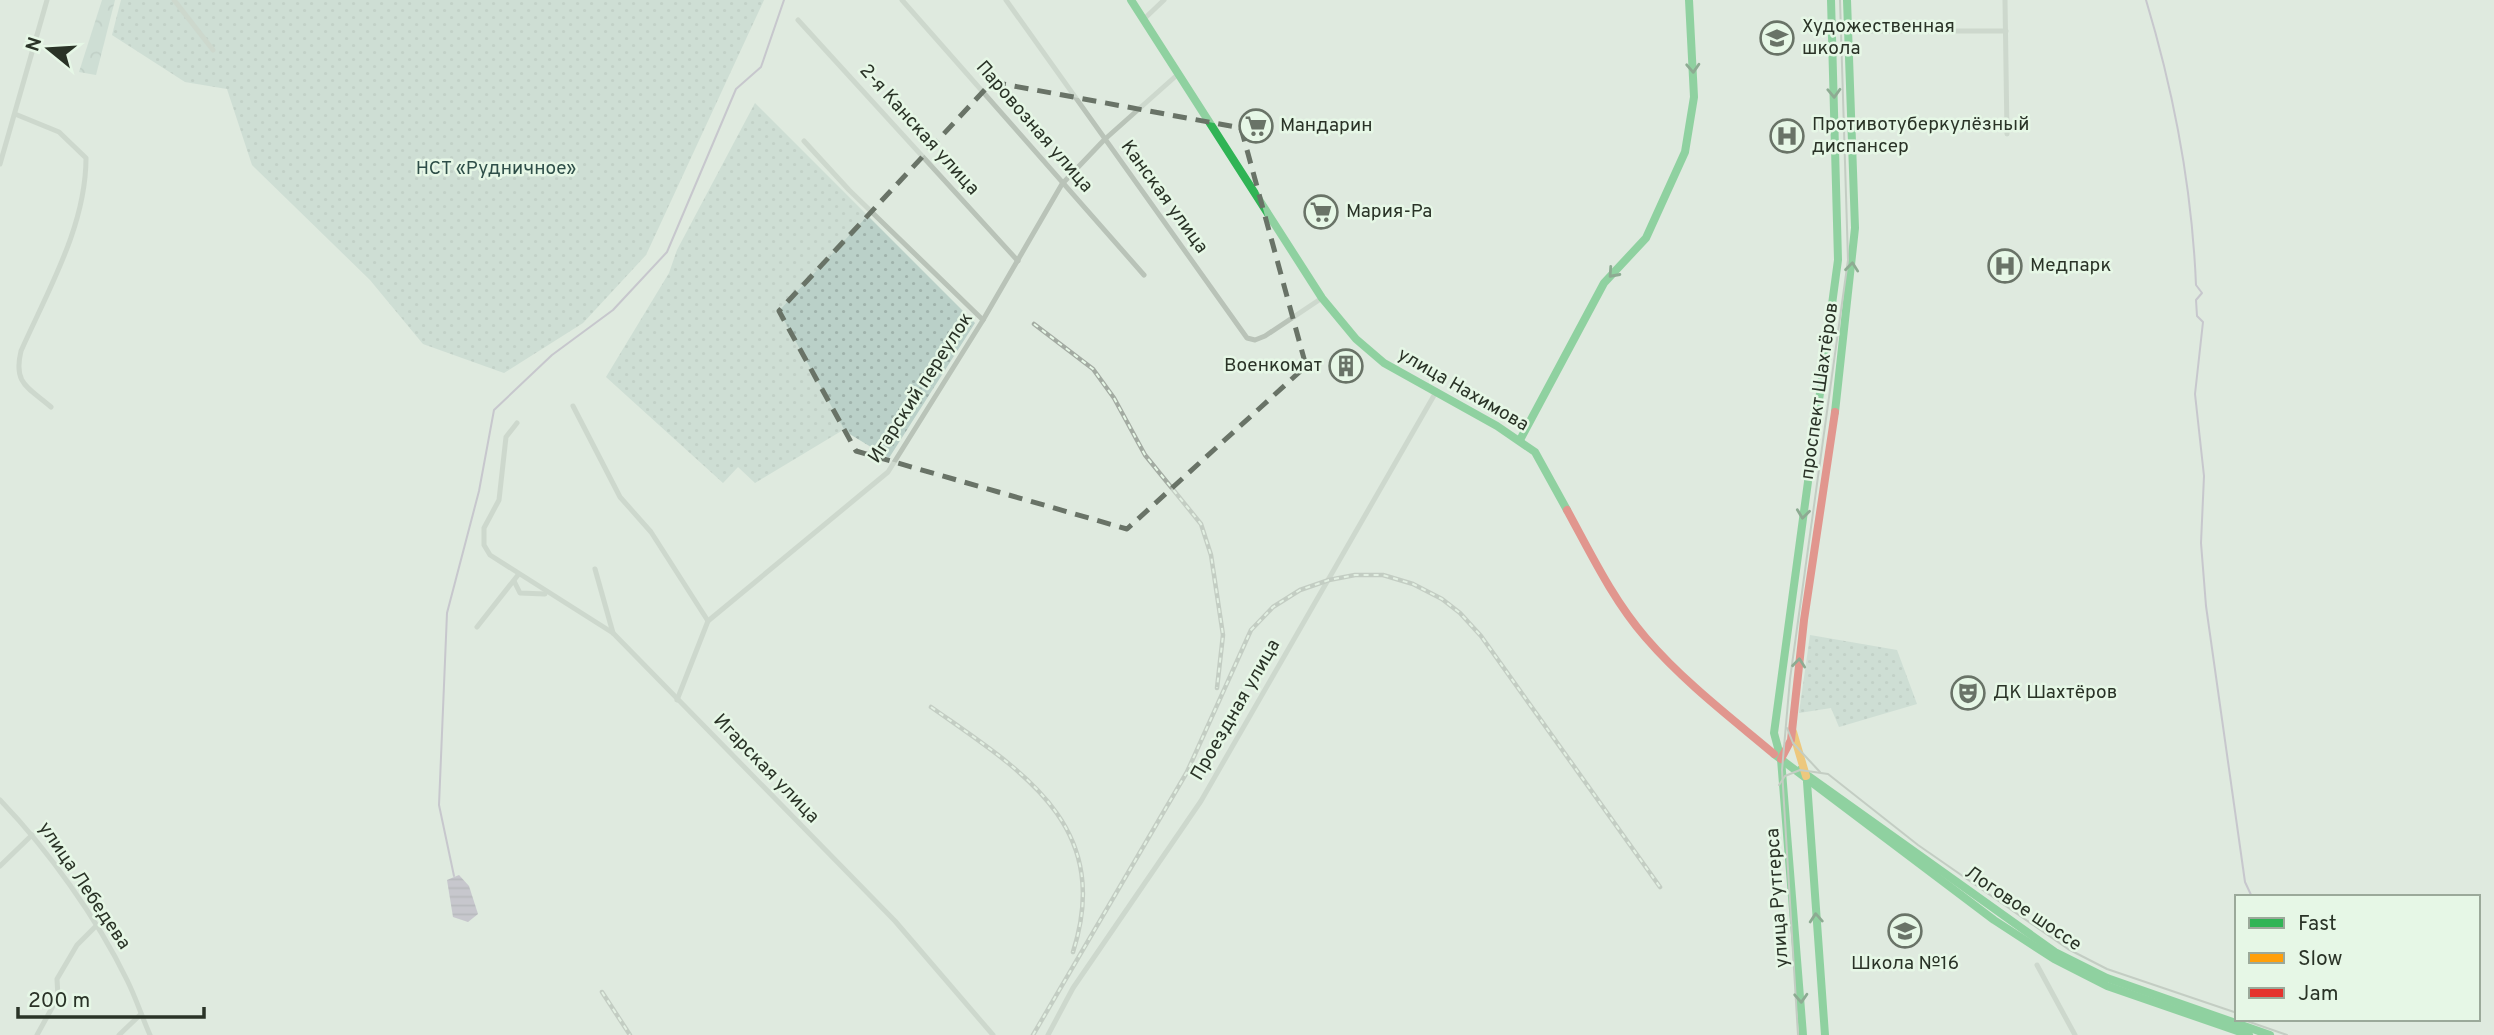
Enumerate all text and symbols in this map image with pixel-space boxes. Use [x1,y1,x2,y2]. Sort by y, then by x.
north arrow [14,14,84,84]
place label: Художественная школа [1802,15,1955,61]
school or university icon: Художественная школа [1758,19,1796,57]
text: N [21,34,48,55]
street label: Паровозная улица [970,56,1098,198]
street label: 2-я Канская улица [854,59,984,201]
one-way arrow [1685,63,1700,74]
one-way arrow [1827,87,1842,98]
supermarket icon: Мандарин [1237,107,1275,145]
place label: Противотуберкулёзный диспансер [1812,113,2029,159]
place label: Мандарин [1280,114,1372,138]
hospital icon: Противотуберкулёзный диспансер [1768,117,1806,155]
street label: Канская улица [1115,136,1213,258]
park label: НСТ «Рудничное» [416,157,577,181]
supermarket icon: Мария-Ра [1302,193,1340,231]
place label: Мария-Ра [1346,200,1432,224]
hospital icon: Медпарк [1986,247,2024,285]
place label: Медпарк [2030,254,2111,278]
one-way arrow [1844,261,1859,272]
one-way arrow [1609,265,1622,278]
street label: проспект Шахтёров [1796,301,1844,481]
street label: Игарский переулок [863,308,979,468]
street label: улица Нахимова [1393,343,1533,437]
building icon: Военкомат [1327,347,1365,385]
place label: Военкомат [1224,354,1322,378]
one-way arrow [1796,508,1811,520]
street label: Проездная улица [1186,635,1286,785]
one-way arrow [1791,657,1806,668]
theatre icon: ДК Шахтёров [1949,674,1987,712]
place label: ДК Шахтёров [1993,681,2117,705]
street label: Игарская улица [708,709,824,829]
street label: улица Лебедева [32,818,136,954]
street label: улица Рутгерса [1761,827,1795,969]
street label: Логовое шоссе [1960,861,2086,957]
legend [2235,895,2480,1021]
text: Fast [2298,911,2337,938]
one-way arrow [1809,912,1824,923]
school or university icon: Школа №16 [1886,912,1924,950]
text: Slow [2298,946,2343,973]
place label: Школа №16 [1851,952,1959,976]
scale bar [18,976,203,1020]
text: Jam [2298,981,2339,1008]
text: 200 m [28,988,90,1015]
one-way arrow [1793,992,1808,1003]

